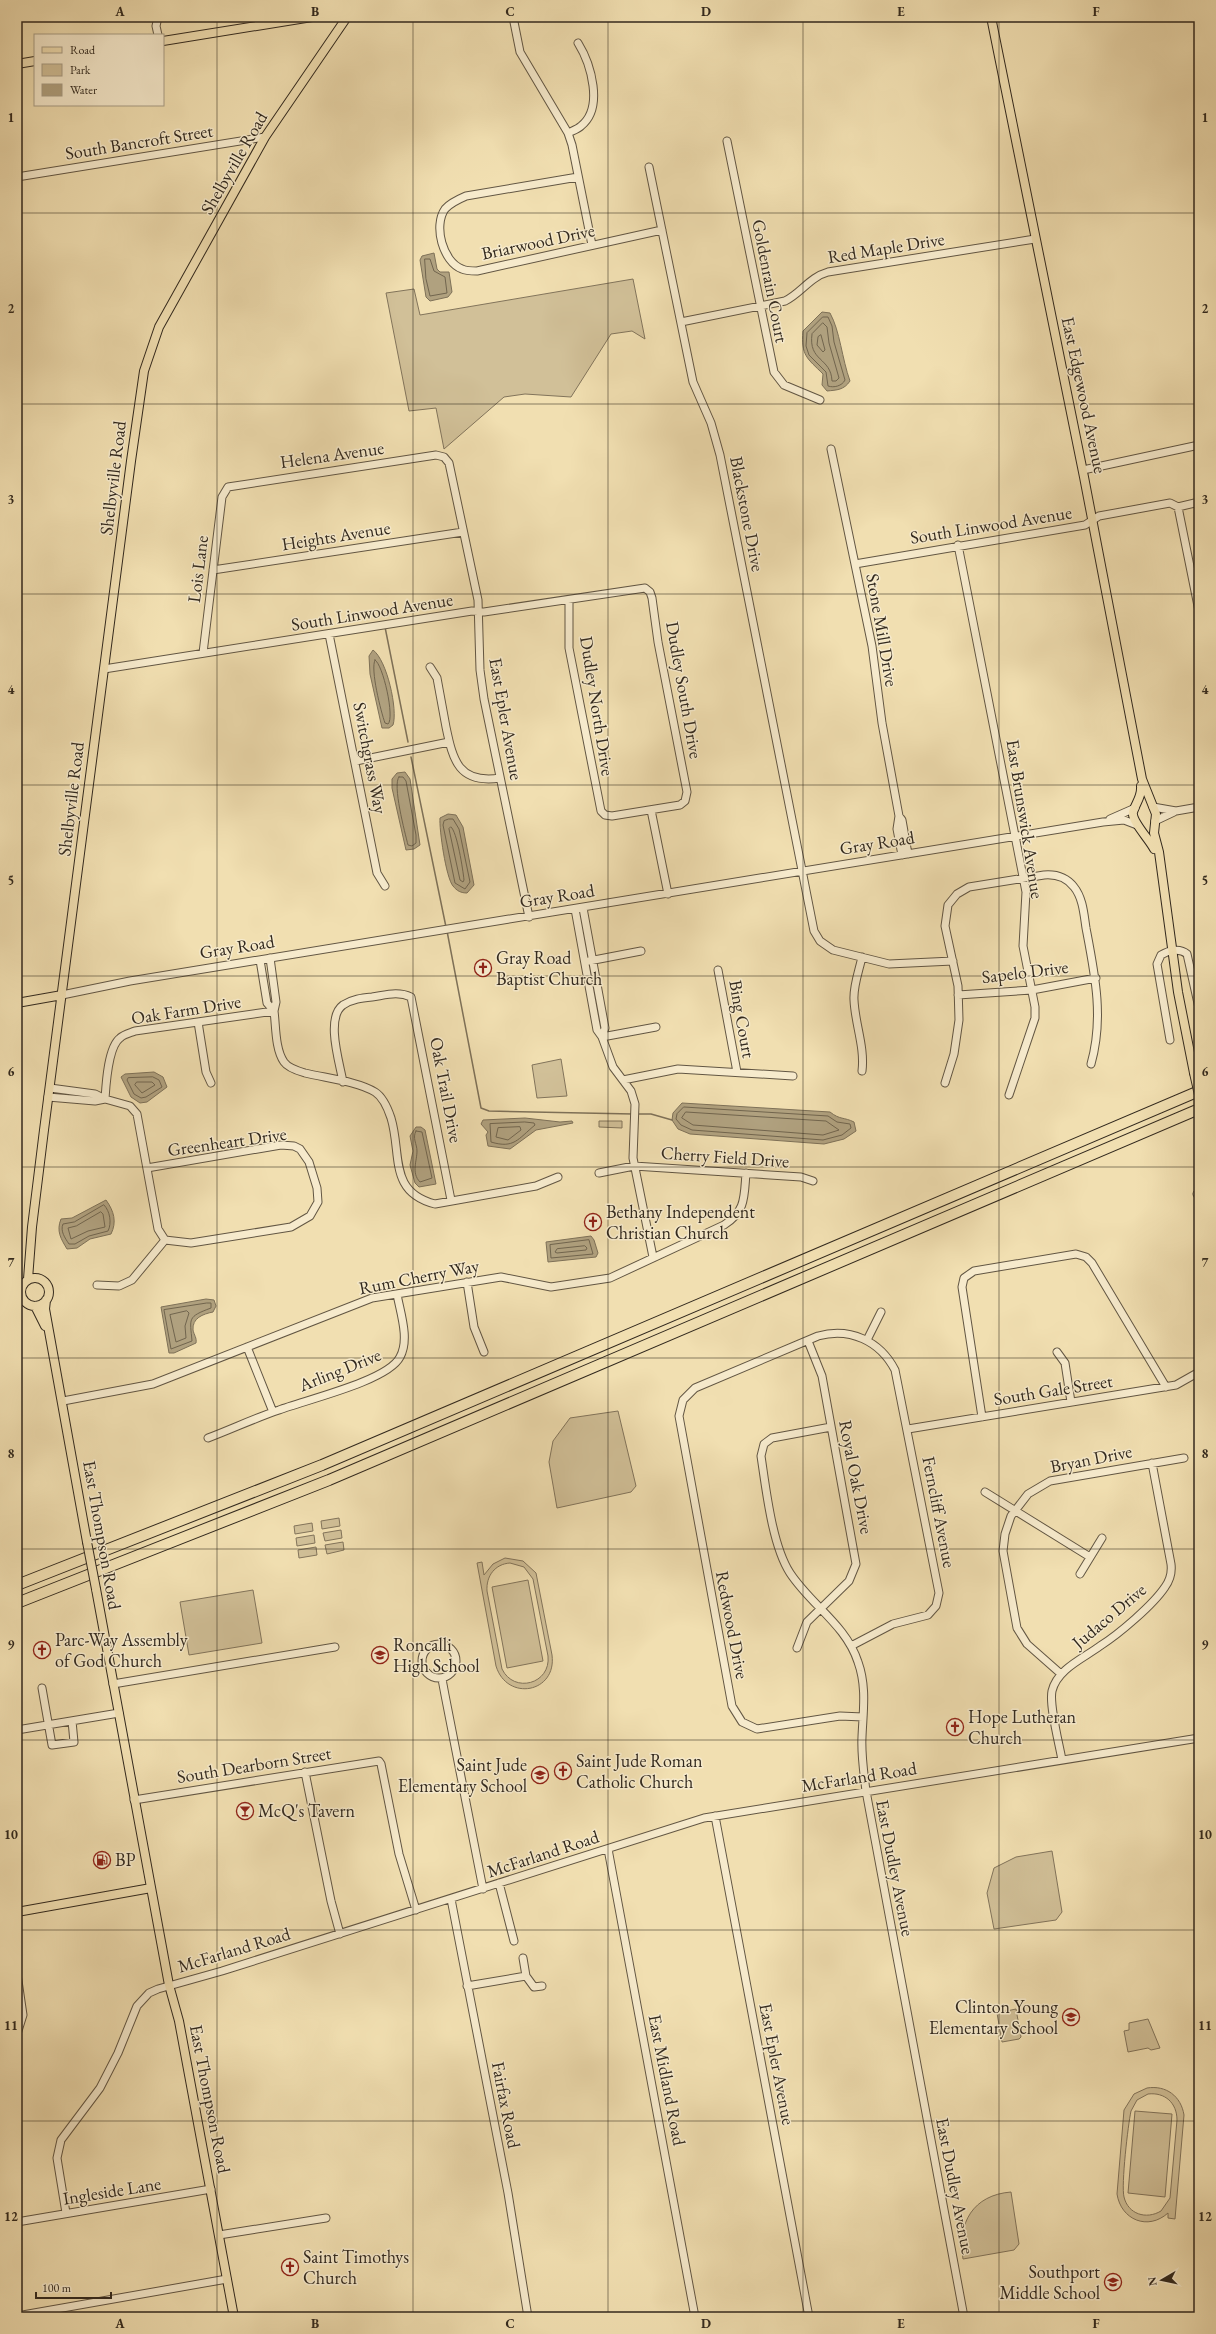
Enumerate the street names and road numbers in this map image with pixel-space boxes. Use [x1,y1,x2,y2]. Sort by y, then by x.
street label: Shelbyville Road [195,106,273,218]
street label: South Bancroft Street [64,118,215,165]
street label: Goldenrain Court [747,217,794,345]
street label: Briarwood Drive [479,218,597,265]
street label: Red Maple Drive [826,227,946,268]
street label: East Edgewood Avenue [1057,314,1112,475]
street label: Shelbyville Road [94,419,131,536]
street label: Helena Avenue [278,436,385,473]
street label: Blackstone Drive [725,454,770,573]
street label: South Linwood Avenue [908,500,1073,549]
street label: Heights Avenue [280,516,392,555]
street label: Lois Lane [182,534,213,604]
street label: Stone Mill Drive [861,572,904,688]
street label: South Linwood Avenue [289,587,454,636]
street label: Dudley South Drive [661,620,708,760]
street label: Dudley North Drive [575,634,620,777]
street label: East Epler Avenue [484,656,529,782]
street label: Switchgrass Way [348,700,393,816]
street label: East Brunswick Avenue [1002,738,1049,900]
street label: Shelbyville Road [52,740,89,857]
street label: Gray Road [838,825,917,860]
street label: Gray Road [518,878,597,913]
street label: Gray Road [198,929,277,964]
street label: Sapelo Drive [980,955,1070,988]
street label: Bing Court [724,978,761,1060]
street label: Oak Farm Drive [129,989,242,1030]
street label: Oak Trail Drive [425,1035,468,1145]
street label: Greenheart Drive [166,1122,288,1161]
street label: Cherry Field Drive [660,1141,790,1172]
street label: Rum Cherry Way [357,1254,481,1299]
street label: Arling Drive [294,1343,384,1397]
street label: South Gale Street [992,1369,1114,1410]
street label: Royal Oak Drive [834,1418,879,1536]
street label: Bryan Drive [1048,1439,1134,1478]
street label: Ferncliff Avenue [917,1454,962,1570]
street label: East Thompson Road [78,1459,127,1612]
street label: Redwood Drive [711,1569,754,1681]
street label: Judaco Drive [1065,1578,1150,1655]
street label: South Dearborn Street [175,1741,333,1788]
street label: McFarland Road [800,1756,919,1797]
street label: East Dudley Avenue [871,1798,920,1938]
street label: McFarland Road [484,1824,603,1882]
street label: McFarland Road [175,1921,294,1978]
street label: East Epler Avenue [754,2001,801,2127]
street label: East Midland Road [644,2012,692,2148]
street label: East Thompson Road [185,2023,236,2176]
street label: Fairfax Road [487,2060,526,2151]
street label: East Dudley Avenue [931,2116,980,2256]
street label: Ingleside Lane [61,2171,163,2210]

